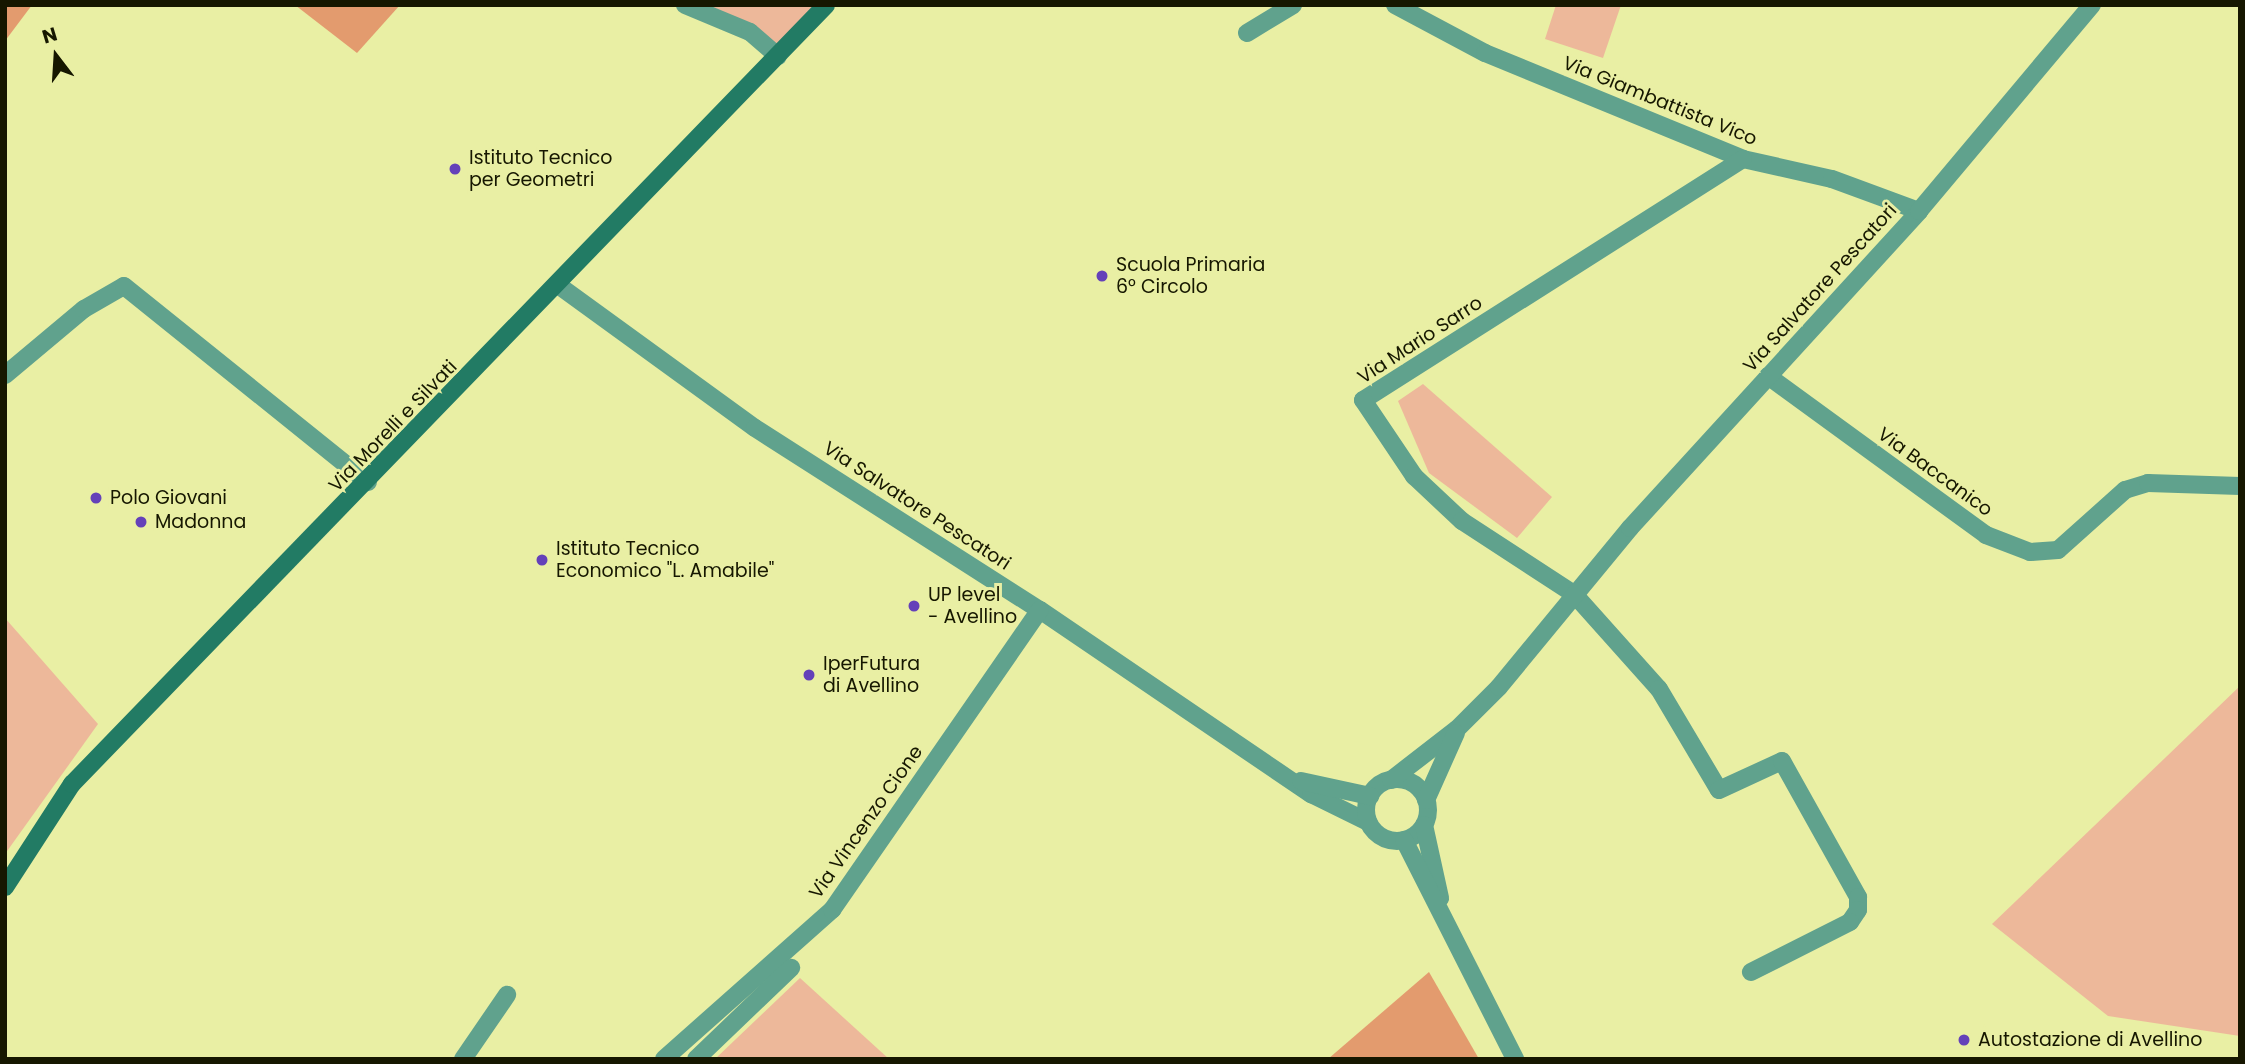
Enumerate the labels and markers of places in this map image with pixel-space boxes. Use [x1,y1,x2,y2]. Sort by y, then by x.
place label: Istituto Tecnico per Geometri [469,147,613,191]
marker: Istituto Tecnico per Geometri [447,161,463,177]
place label: Scuola Primaria 6° Circolo [1116,254,1265,298]
marker: Scuola Primaria 6° Circolo [1094,268,1110,284]
place label: Polo Giovani [110,487,227,509]
marker: Polo Giovani [88,490,104,506]
place label: Madonna [155,511,246,533]
marker: Madonna [133,514,149,530]
place label: Istituto Tecnico Economico "L. Amabile" [556,538,774,582]
marker: Istituto Tecnico Economico "L. Amabile" [534,552,550,568]
place label: UP level - Avellino [928,584,1017,628]
marker: UP level - Avellino [906,598,922,614]
place label: IperFutura di Avellino [823,653,920,697]
marker: IperFutura di Avellino [801,667,817,683]
place label: Autostazione di Avellino [1978,1029,2202,1051]
marker: Autostazione di Avellino [1956,1032,1972,1048]

